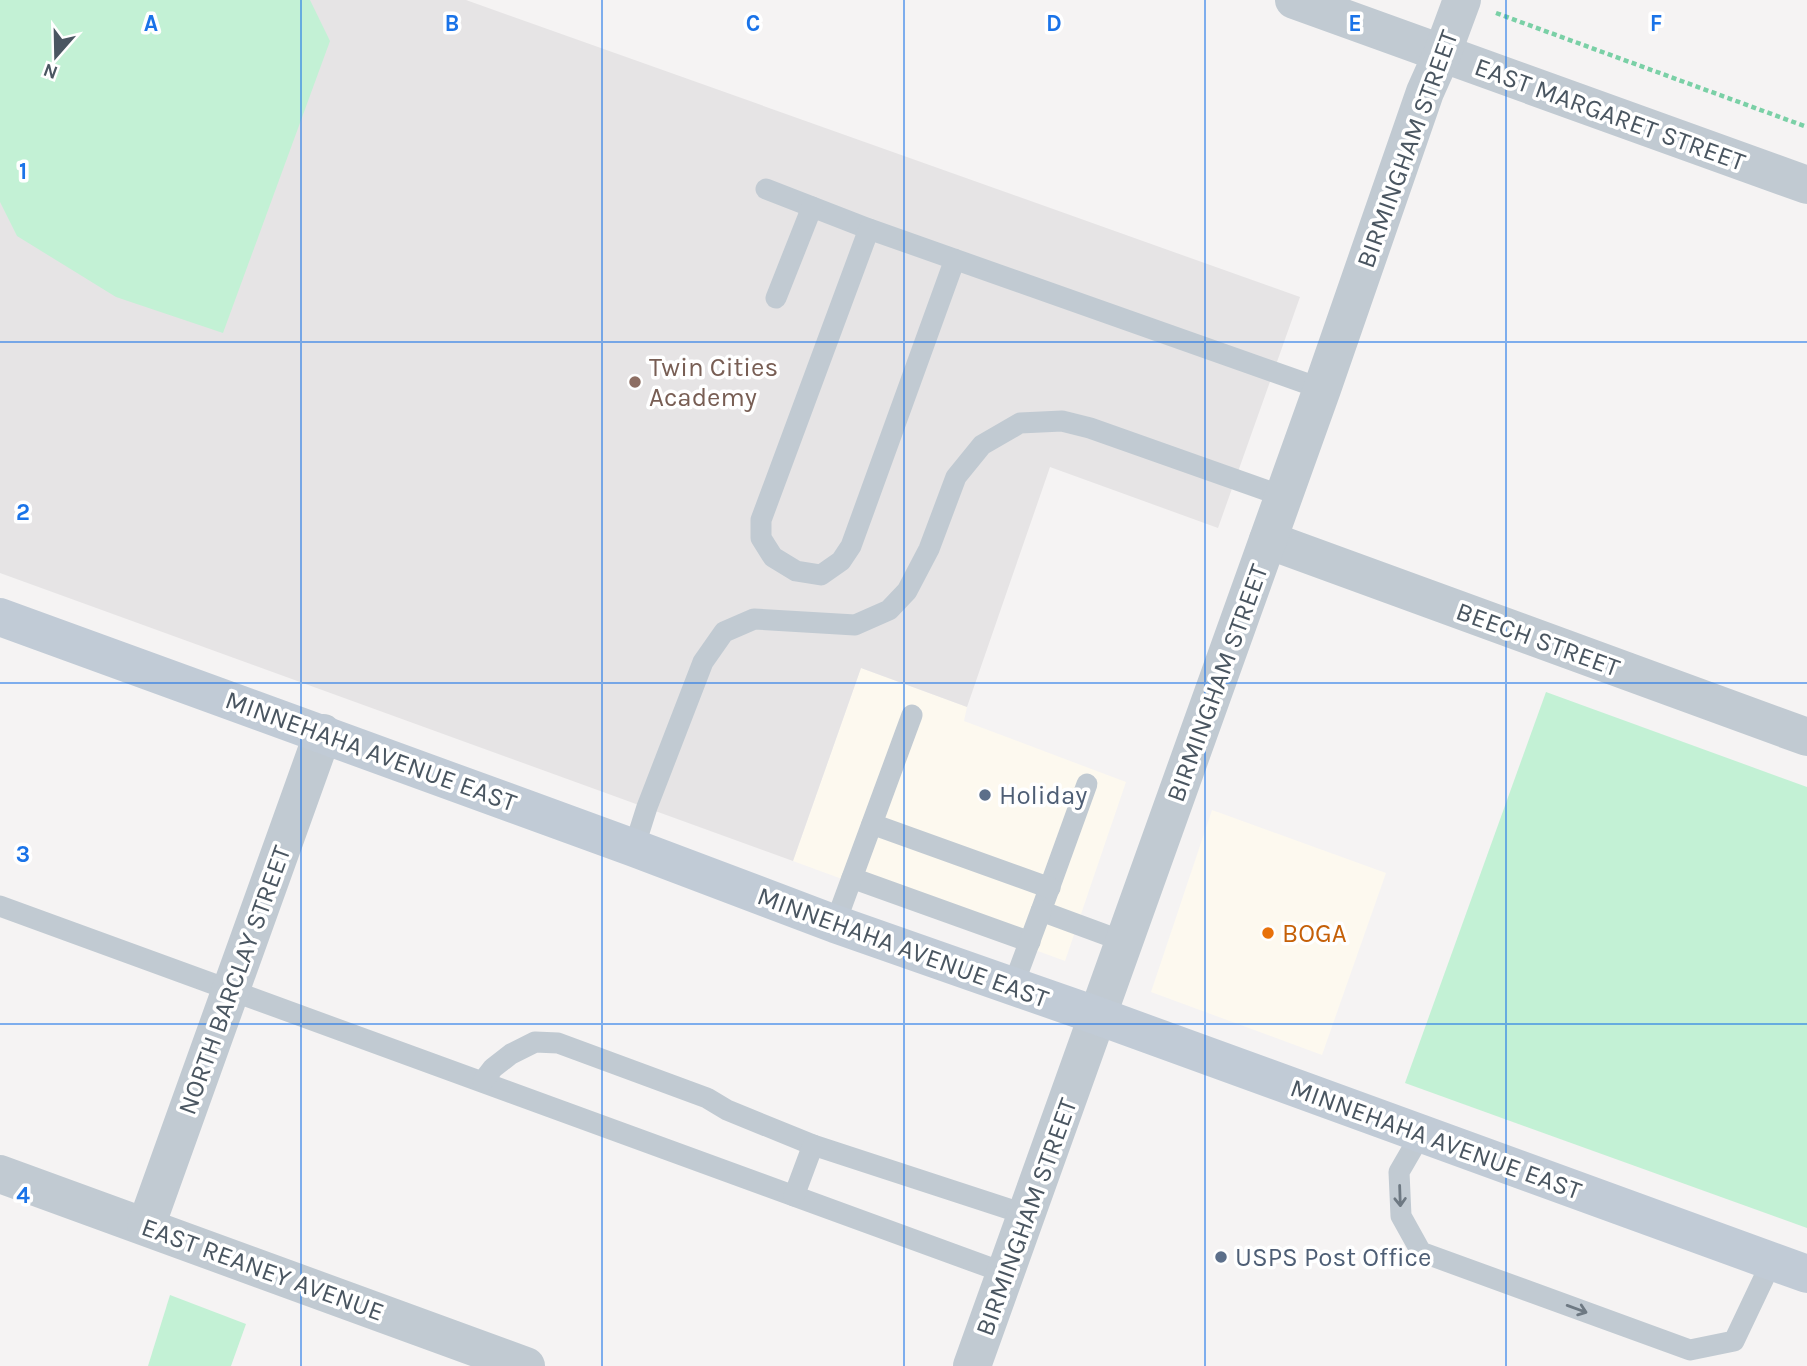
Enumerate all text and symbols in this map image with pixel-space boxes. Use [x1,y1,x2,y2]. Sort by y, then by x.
text: A [144,10,158,37]
text: B [445,10,459,37]
text: C [746,10,760,37]
text: D [1046,10,1062,37]
text: E [1348,10,1362,37]
text: F [1650,10,1662,37]
north arrow [21,21,91,91]
street label: BIRMINGHAM STREET [1350,26,1465,272]
street label: EAST MARGARET STREET [1470,51,1749,178]
text: N [40,58,61,84]
text: 1 [19,158,27,185]
place label: Twin Cities Academy [649,352,778,413]
marker: Twin Cities Academy [627,374,643,390]
text: 2 [16,499,30,526]
street label: BIRMINGHAM STREET [1160,560,1275,806]
street label: BEECH STREET [1452,596,1624,683]
street label: MINNEHAHA AVENUE EAST [221,684,521,819]
place label: Holiday [999,780,1087,811]
marker: Holiday [977,787,993,803]
text: 3 [16,841,30,868]
street label: NORTH BARCLAY STREET [171,842,298,1119]
street label: MINNEHAHA AVENUE EAST [753,880,1053,1015]
place label: BOGA [1282,918,1347,949]
marker: BOGA [1260,925,1276,941]
street label: MINNEHAHA AVENUE EAST [1286,1072,1586,1207]
street label: BIRMINGHAM STREET [969,1094,1084,1340]
text: 4 [16,1182,30,1209]
one-way arrow [1394,1184,1407,1207]
street label: EAST REANEY AVENUE [137,1211,388,1328]
place label: USPS Post Office [1235,1242,1431,1273]
marker: USPS Post Office [1213,1249,1229,1265]
one-way arrow [1566,1304,1588,1316]

